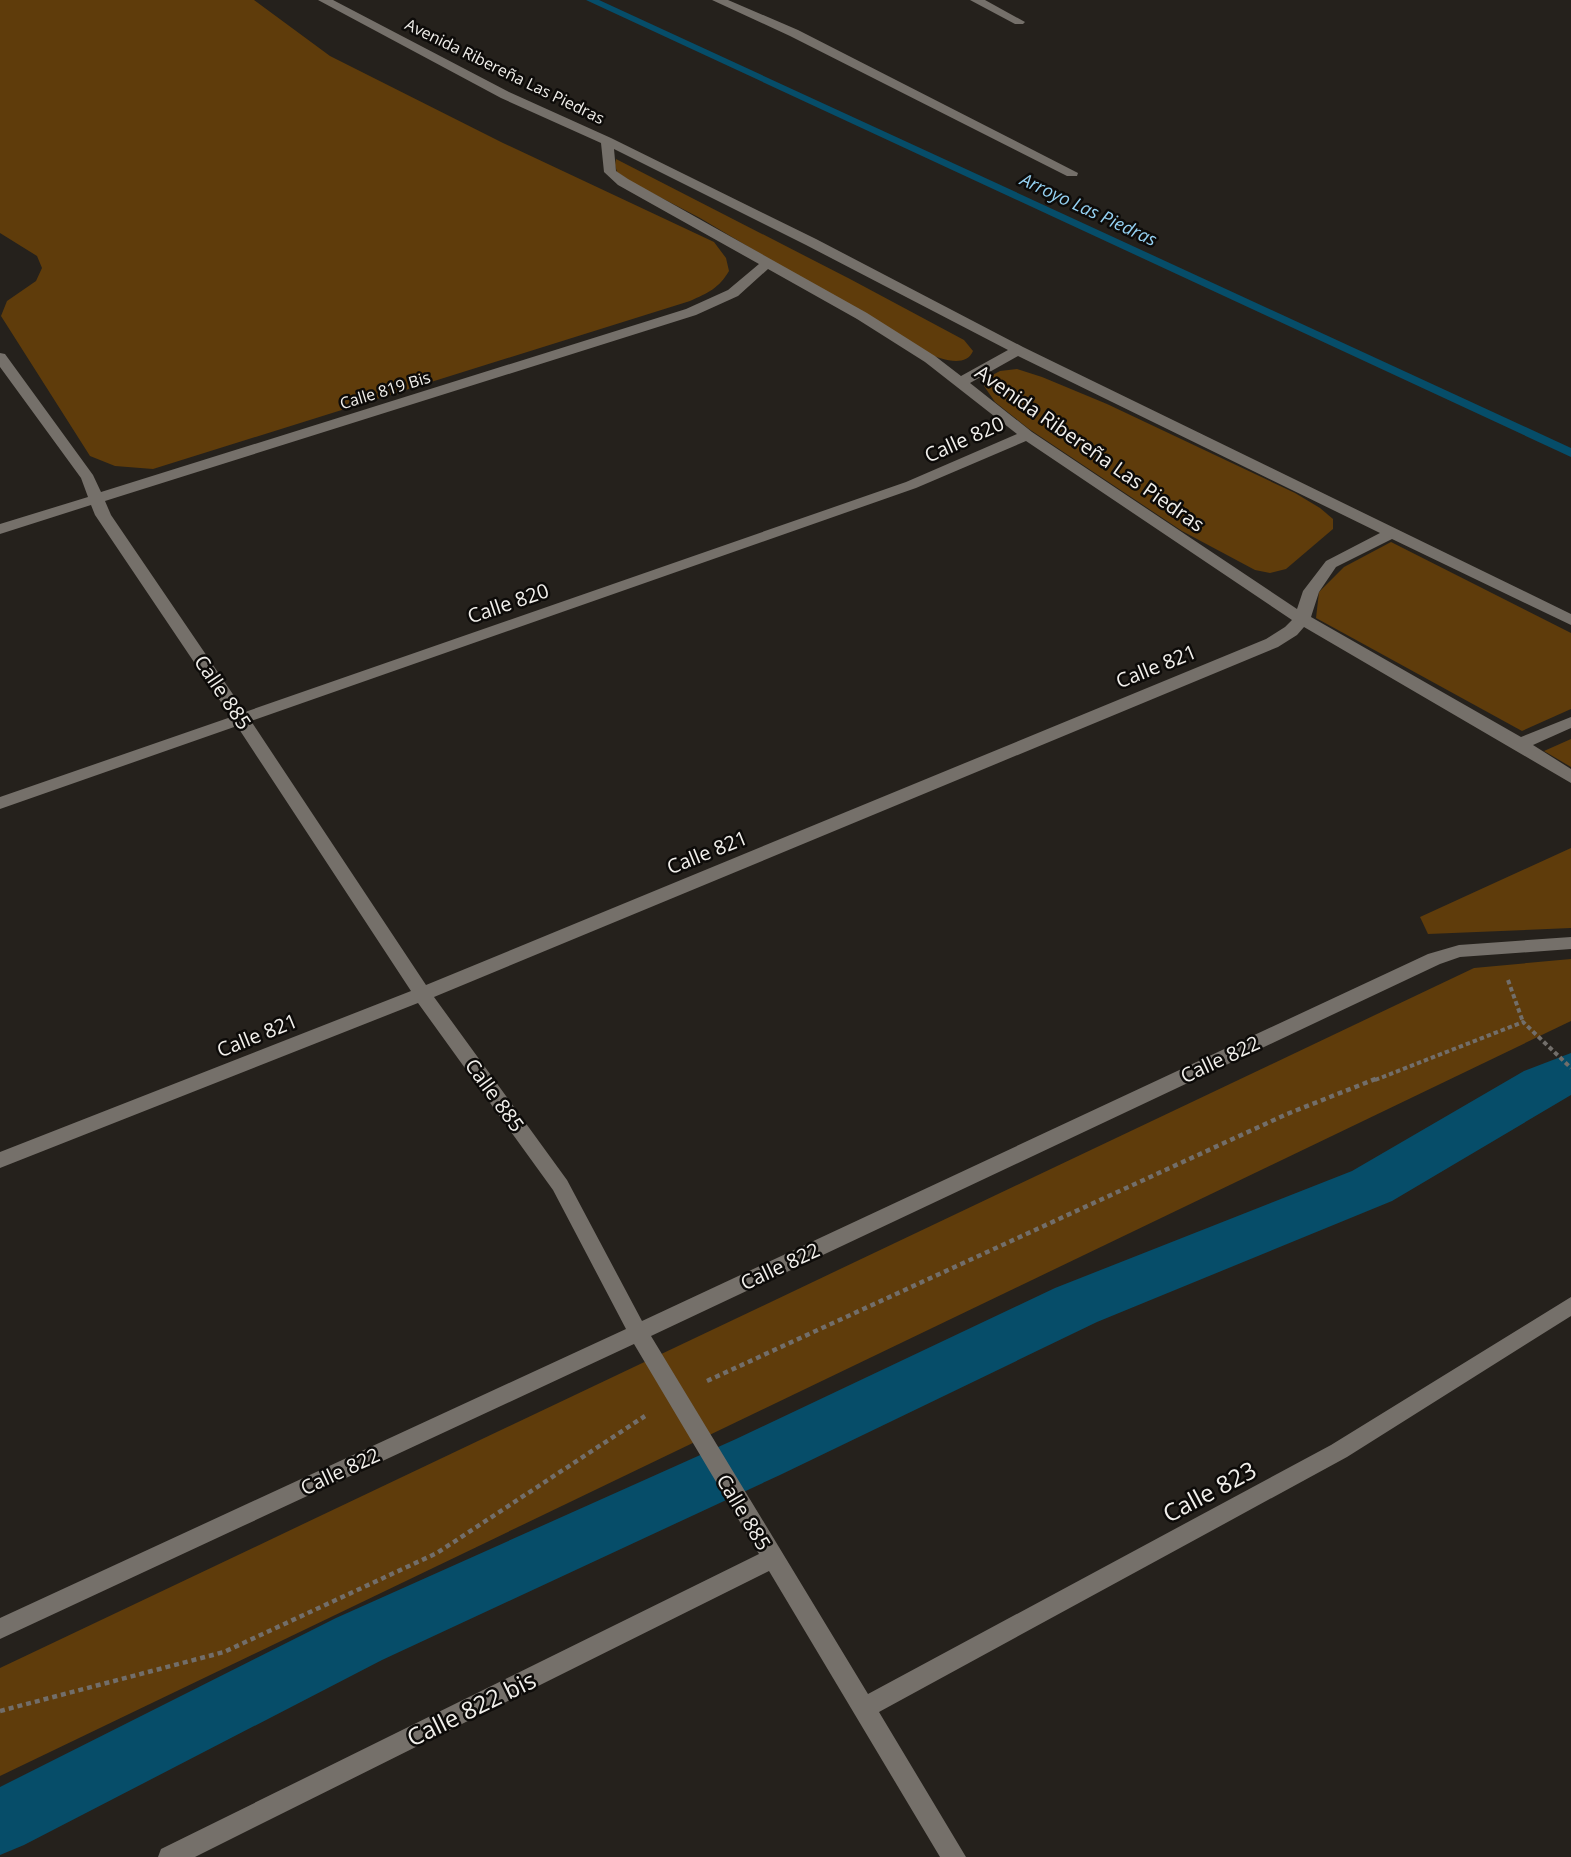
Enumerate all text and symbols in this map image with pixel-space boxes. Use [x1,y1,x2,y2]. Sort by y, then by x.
street label: Avenida Ribereña Las Piedras [402,13,608,129]
water label: Arroyo Las Piedras [1015,166,1161,251]
street label: Avenida Ribereña Las Piedras [970,358,1210,538]
street label: Calle 819 Bis [337,366,433,414]
street label: Calle 820 [920,409,1008,469]
street label: Calle 820 [464,576,552,630]
street label: Calle 821 [1112,638,1200,694]
street label: Calle 885 [188,649,258,735]
street label: Calle 821 [663,824,751,880]
street label: Calle 821 [213,1007,301,1063]
street label: Calle 822 [1176,1029,1264,1089]
street label: Calle 885 [459,1053,531,1137]
street label: Calle 822 [736,1236,824,1296]
street label: Calle 822 [296,1441,384,1501]
street label: Calle 823 [1156,1453,1262,1529]
street label: Calle 885 [711,1469,777,1555]
street label: Calle 822 bis [401,1663,541,1753]

